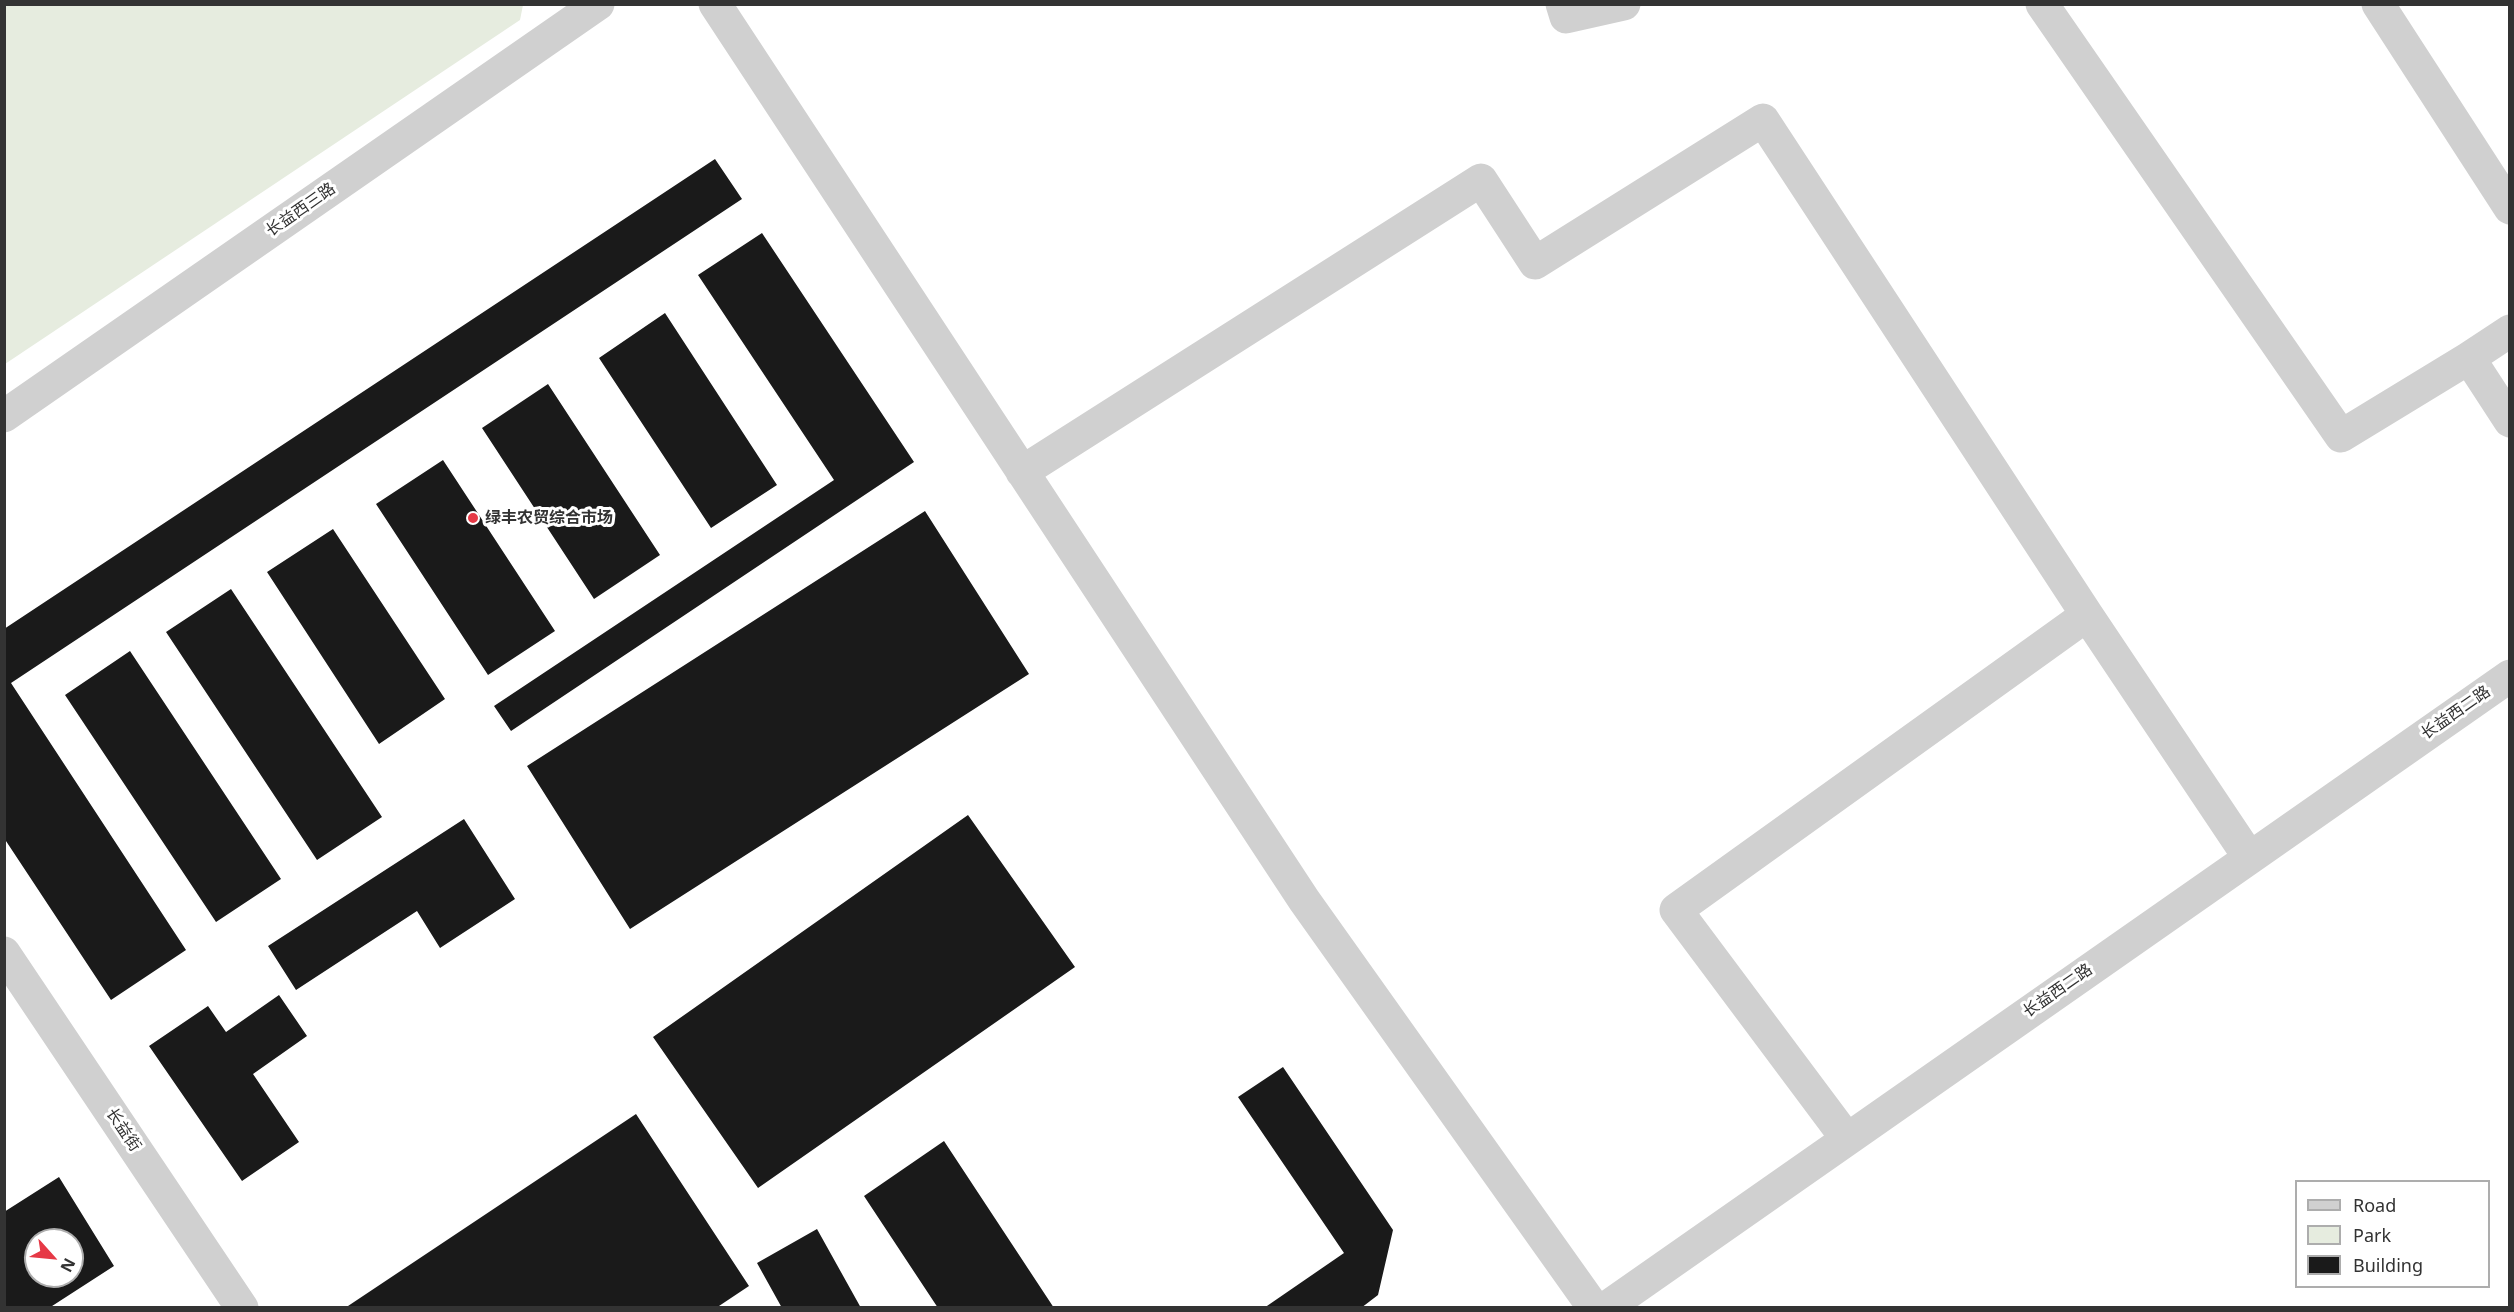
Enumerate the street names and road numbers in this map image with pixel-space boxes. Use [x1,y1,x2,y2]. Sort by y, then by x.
street label: 长益西三路 [263,179,339,241]
street label: 长益西二路 [2418,682,2494,744]
street label: 长益西二路 [2020,960,2096,1022]
street label: 长益街 [102,1105,144,1155]

